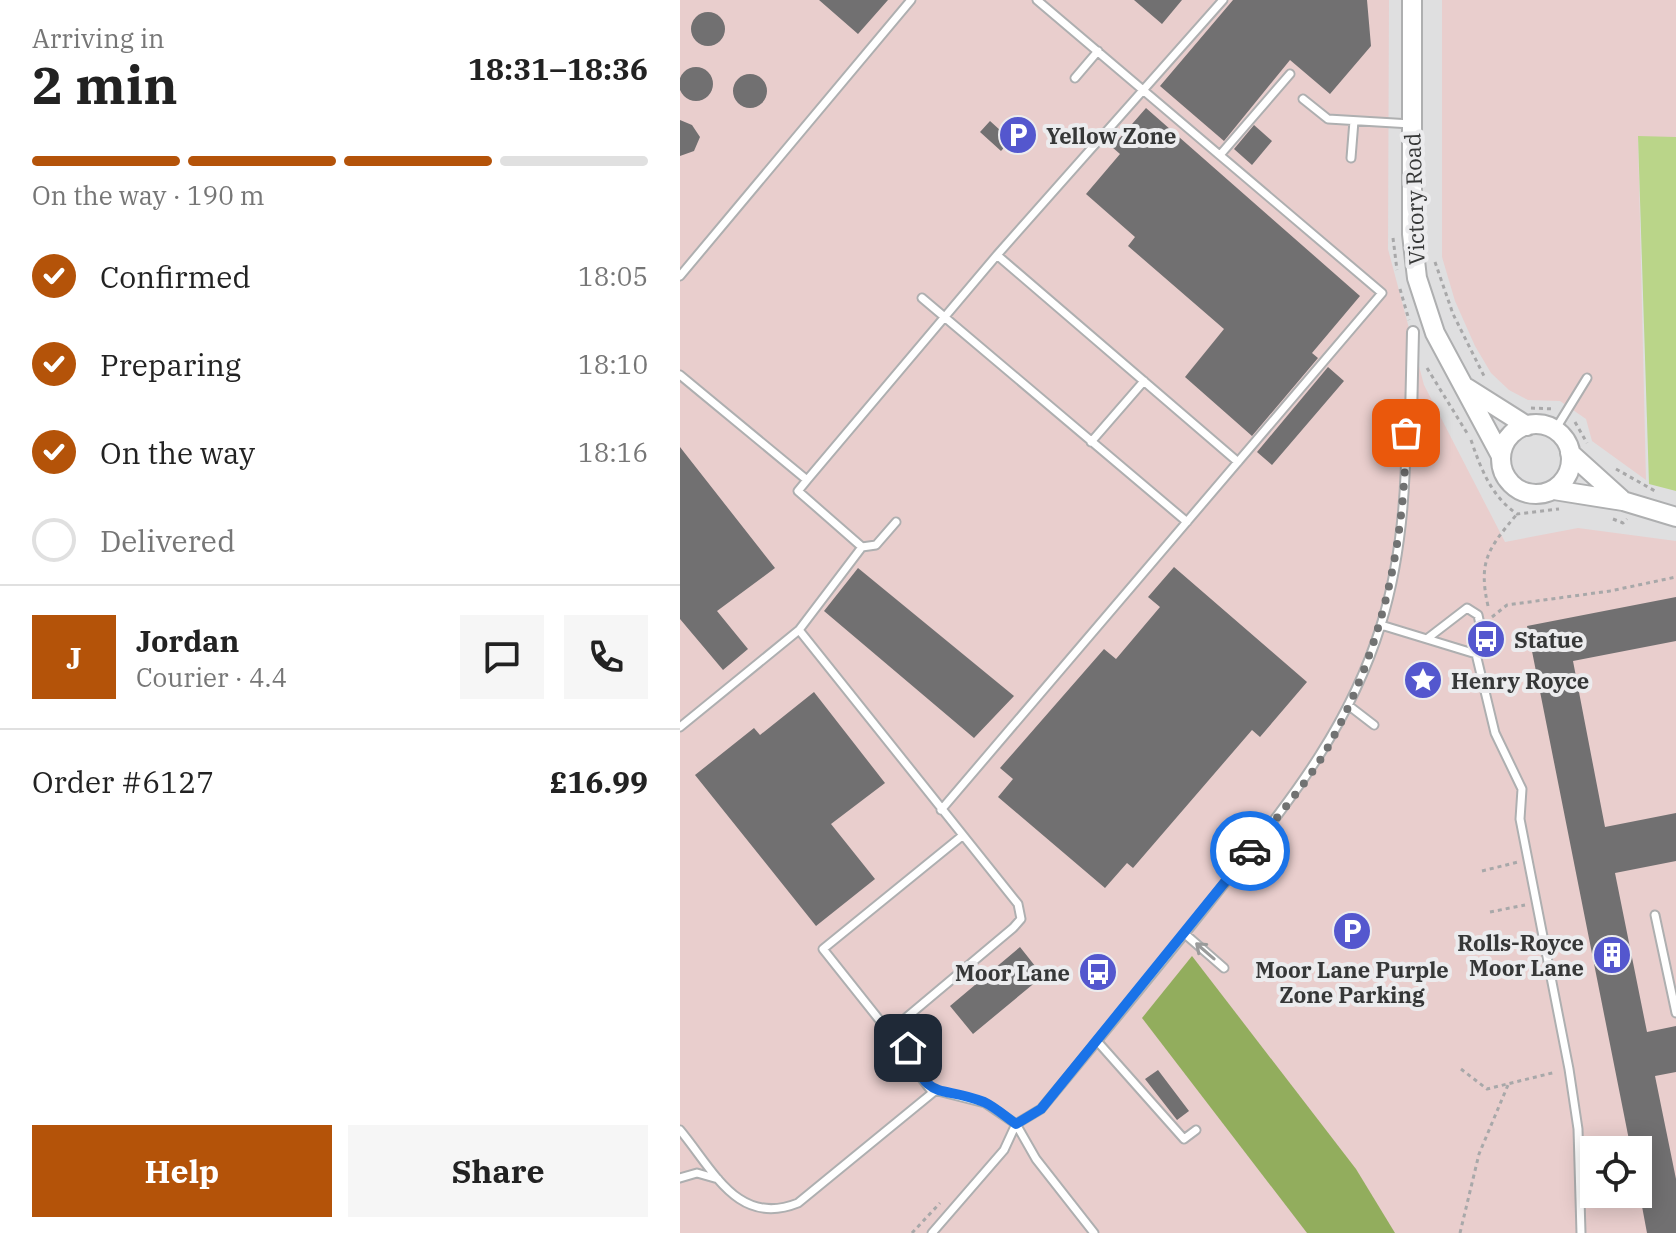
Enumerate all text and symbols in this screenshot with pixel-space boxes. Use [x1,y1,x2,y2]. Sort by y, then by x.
text: Arriving in [32,21,165,55]
text: 18:31–18:36 [468,49,648,88]
text: 2 min [32,51,178,118]
parking icon: Yellow Zone [997,114,1039,156]
place label: Yellow Zone [1046,121,1177,150]
street label: Victory Road [1397,132,1431,266]
text: On the way · 190 m [32,178,265,212]
icon: check [32,254,76,298]
text: Confirmed [100,257,251,296]
text: 18:05 [578,259,648,293]
icon: check [32,342,76,386]
text: Preparing [100,345,241,384]
text: 18:10 [578,347,648,381]
pin [1372,399,1440,467]
icon: bag [1384,411,1428,455]
icon: check [32,430,76,474]
text: On the way [100,433,255,472]
text: 18:16 [578,435,648,469]
text: Delivered [100,521,235,560]
button: chat [460,615,544,699]
button: phone [564,615,648,699]
bus stop icon: Statue [1465,618,1507,660]
text: Jordan [136,621,239,660]
place label: Statue [1514,625,1584,654]
text: J [66,638,82,677]
place icon: Henry Royce [1402,659,1444,701]
text: Courier · 4.4 [136,660,287,694]
place label: Henry Royce [1451,666,1589,695]
text: Order #6127 [32,762,214,801]
text: £16.99 [550,762,648,801]
courier [1210,811,1290,891]
icon: car [1228,829,1272,873]
parking icon: Moor Lane Purple Zone Parking [1331,910,1373,952]
place label: Rolls-Royce Moor Lane [1457,928,1584,982]
building icon: Rolls-Royce Moor Lane [1591,934,1633,976]
one-way arrow [1195,942,1216,960]
bus stop icon: Moor Lane [1077,951,1119,993]
place label: Moor Lane Purple Zone Parking [1255,955,1449,1009]
place label: Moor Lane [955,958,1070,987]
pin [874,1014,942,1082]
icon: home [886,1026,930,1070]
button: Help [32,1125,332,1217]
button: Share [348,1125,648,1217]
map controls [1580,1136,1652,1208]
button: locate [1580,1136,1652,1208]

